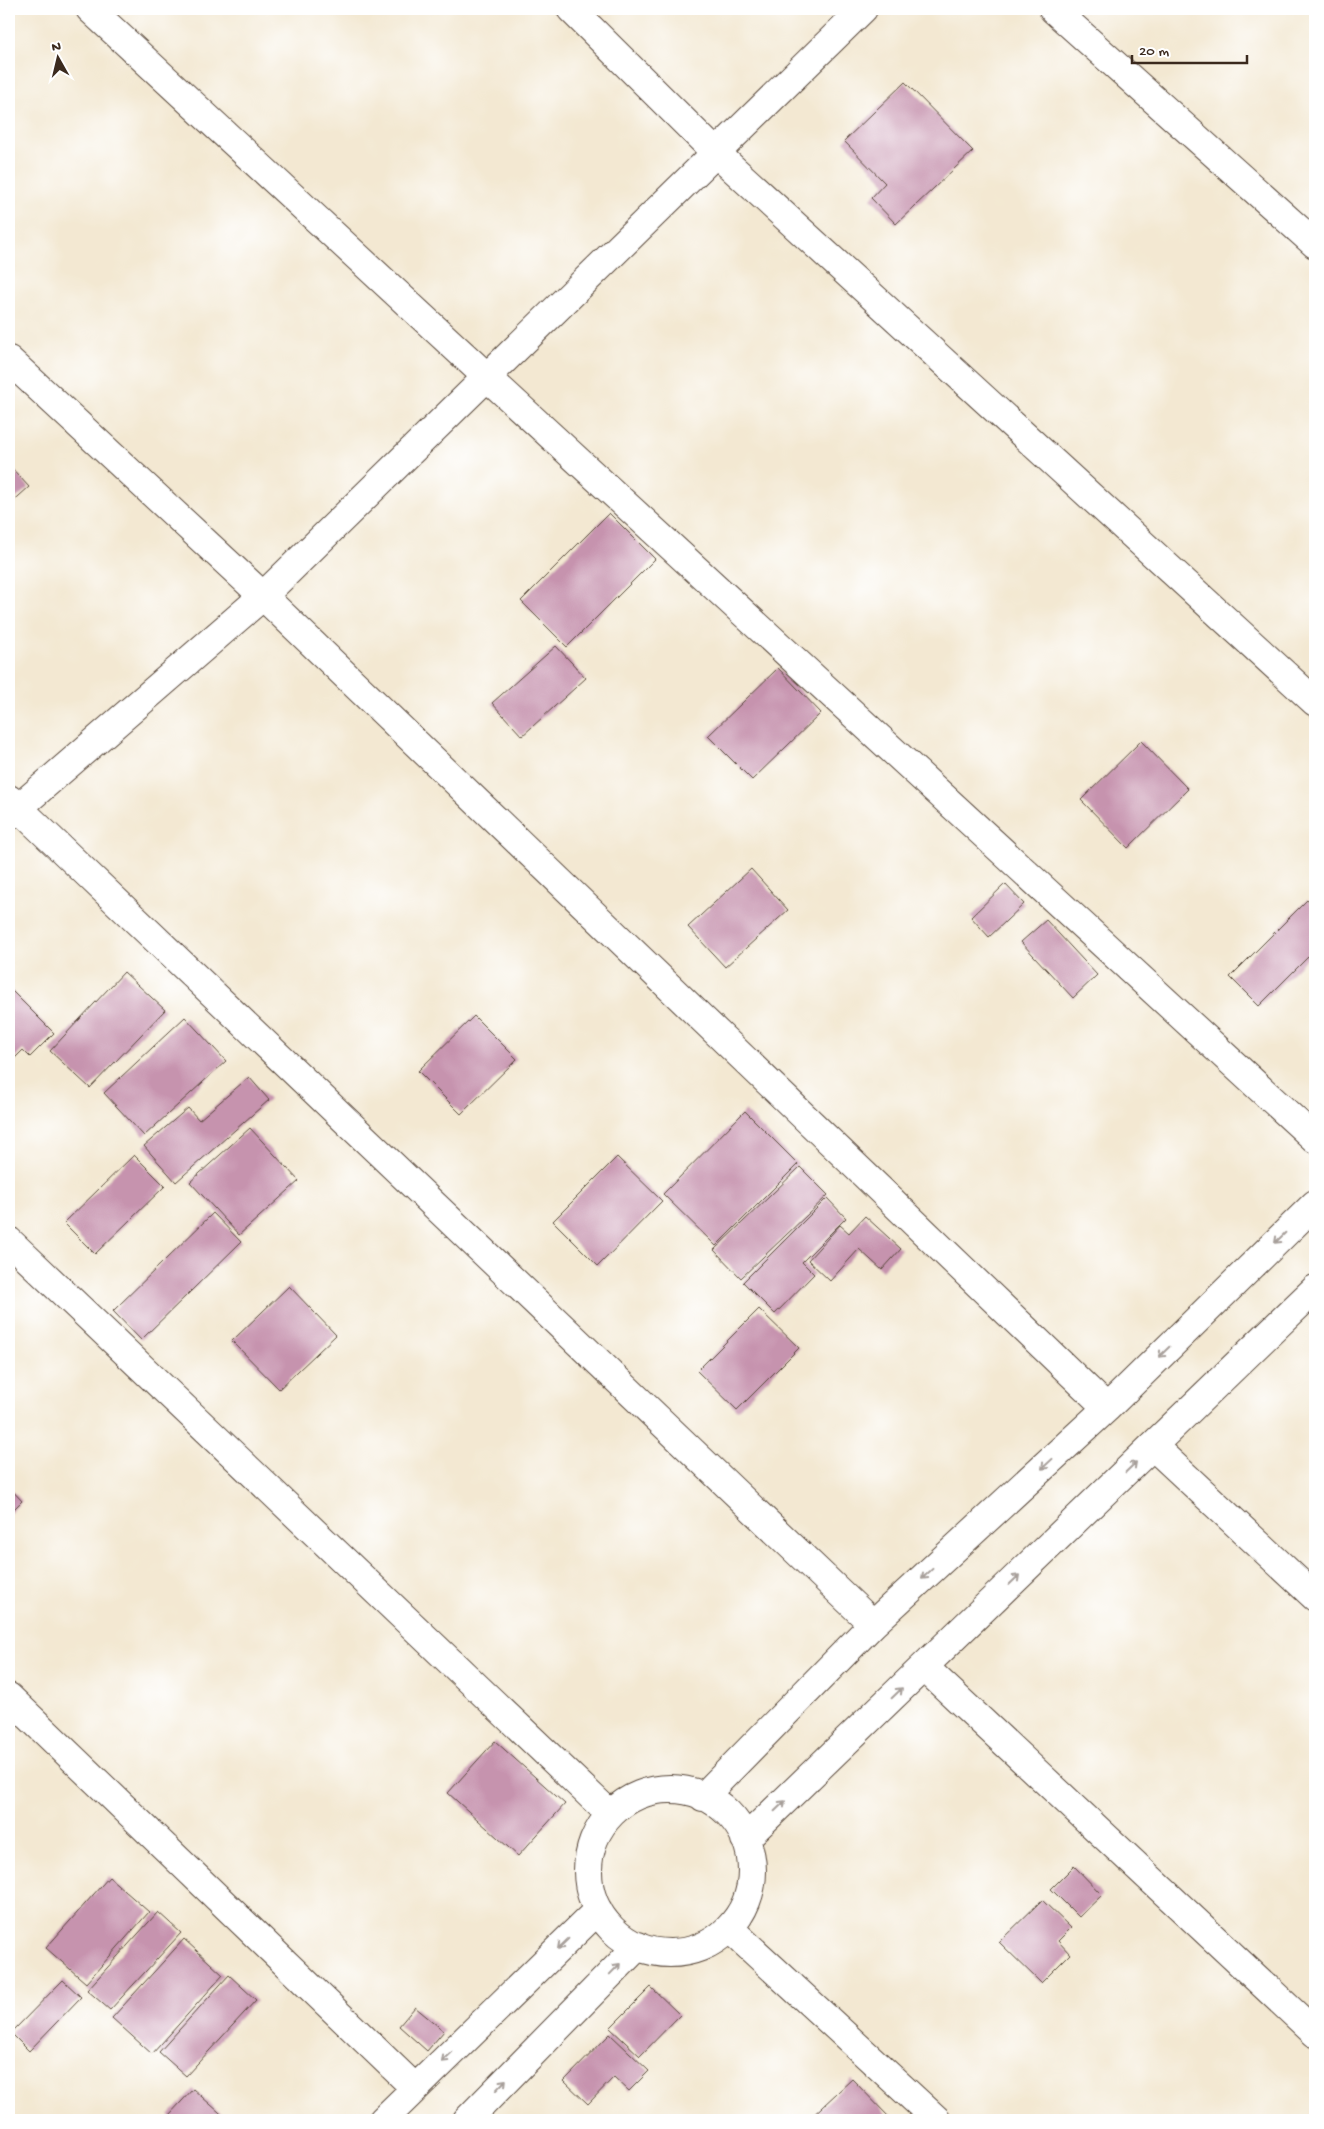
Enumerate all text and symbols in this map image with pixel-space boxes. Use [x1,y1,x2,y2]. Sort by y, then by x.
north arrow [32,32,82,82]
scale bar [1132,32,1246,64]
text: N [51,39,62,57]
text: 20 m [1139,43,1169,61]
one-way arrow [1274,1232,1287,1244]
one-way arrow [1159,1345,1171,1357]
one-way arrow [1040,1458,1053,1470]
one-way arrow [1125,1461,1138,1473]
one-way arrow [921,1568,934,1580]
one-way arrow [1008,1574,1021,1586]
one-way arrow [891,1687,904,1699]
one-way arrow [774,1800,786,1812]
one-way arrow [557,1937,569,1950]
one-way arrow [609,1963,621,1976]
one-way arrow [440,2051,453,2063]
one-way arrow [495,2079,507,2092]

